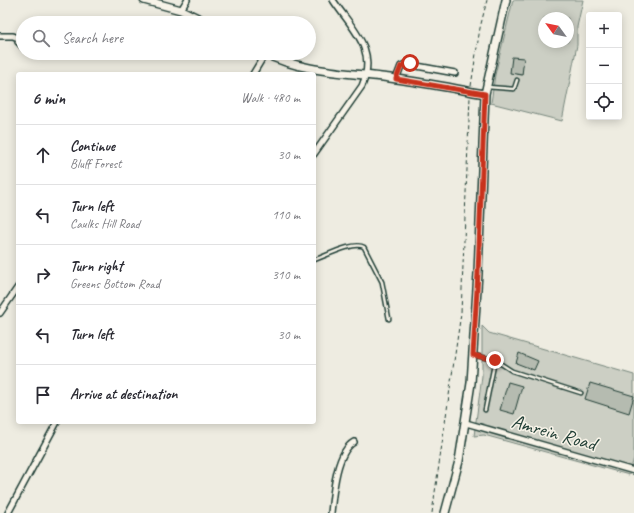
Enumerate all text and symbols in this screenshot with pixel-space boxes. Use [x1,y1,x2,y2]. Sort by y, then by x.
north arrow [538,12,574,48]
map controls [586,12,622,120]
button: + [586,12,622,48]
search box [16,16,316,60]
icon: search [30,27,52,49]
text: Search here [62,29,123,48]
button: − [586,48,622,84]
route start [401,54,419,72]
button: locate [586,84,622,120]
text: 6 min [32,88,65,109]
text: Walk · 480 m [241,90,300,106]
text: Continue [70,137,115,156]
icon: ahead [32,144,54,166]
text: 30 m [278,147,300,163]
text: Bluff Forest [70,156,122,172]
text: Turn left [70,197,113,216]
icon: left [32,204,54,226]
text: 110 m [272,207,300,223]
text: Caulks Hill Road [70,216,140,232]
text: Turn right [70,257,123,276]
icon: right [32,264,54,286]
text: 310 m [272,267,300,283]
text: Greens Bottom Road [70,276,160,292]
icon: left [32,324,54,346]
text: Turn left [70,325,113,344]
text: 30 m [278,327,300,343]
route end [486,351,504,369]
icon: arrive [32,384,54,406]
text: Arrive at destination [70,385,177,404]
street label: Amrein Road [509,409,602,457]

